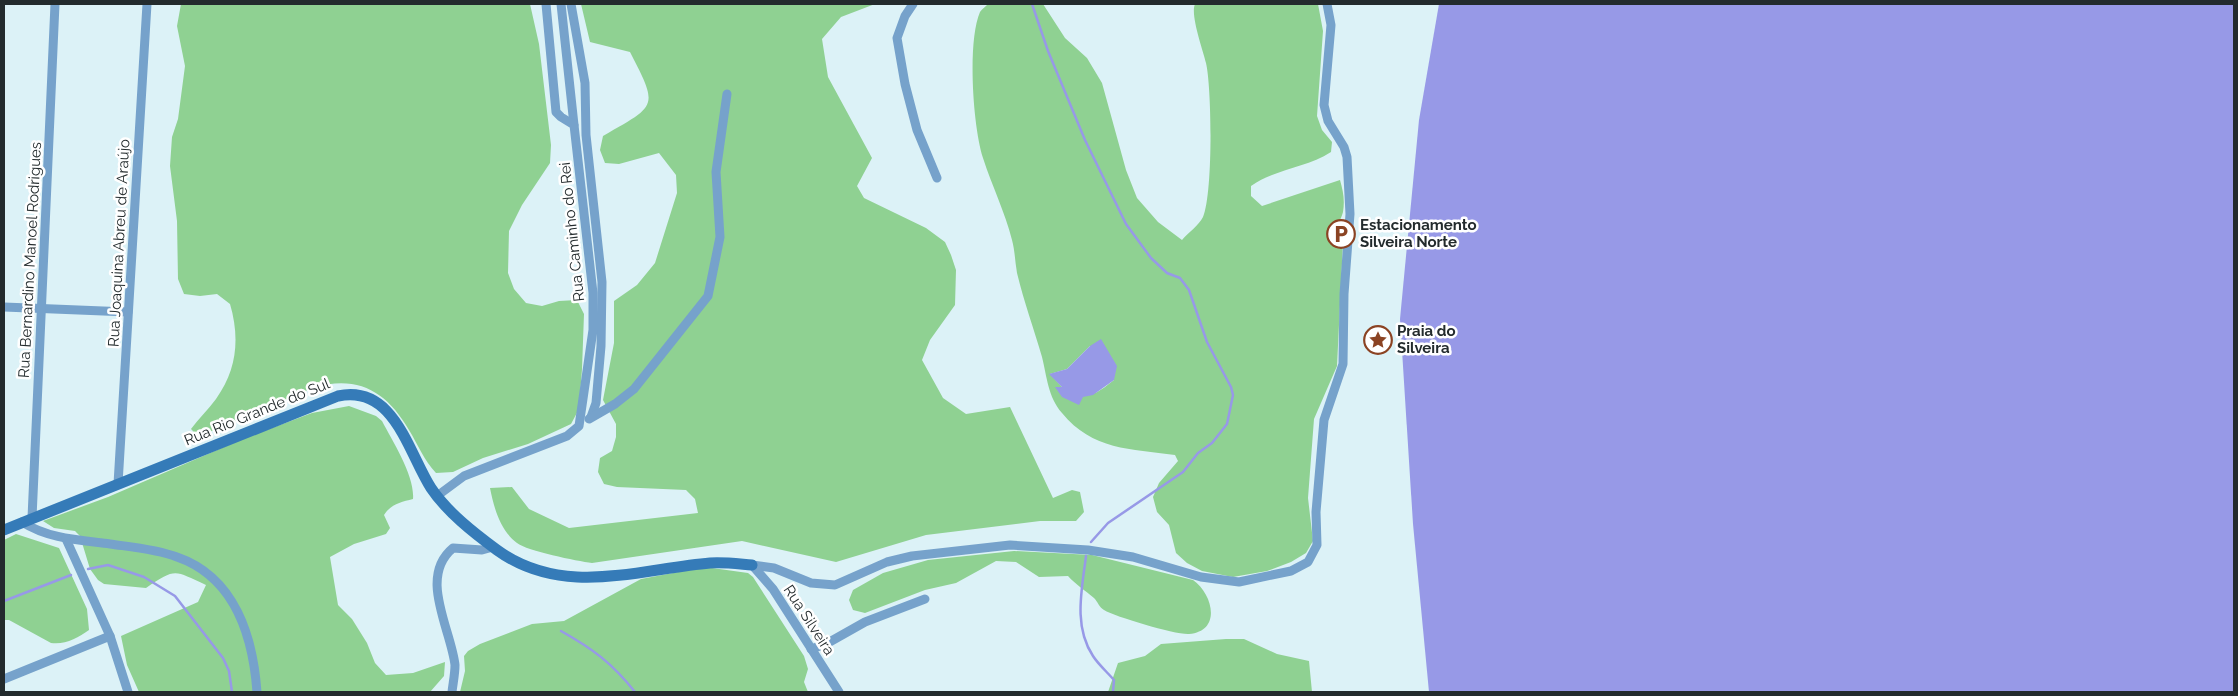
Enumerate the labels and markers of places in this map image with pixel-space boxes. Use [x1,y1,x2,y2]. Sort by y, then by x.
place label: Estacionamento Silveira Norte [1360,216,1477,251]
parking icon: Estacionamento Silveira Norte [1326,219,1356,249]
place label: Praia do Silveira [1397,322,1456,357]
place icon: Praia do Silveira [1363,325,1393,355]

